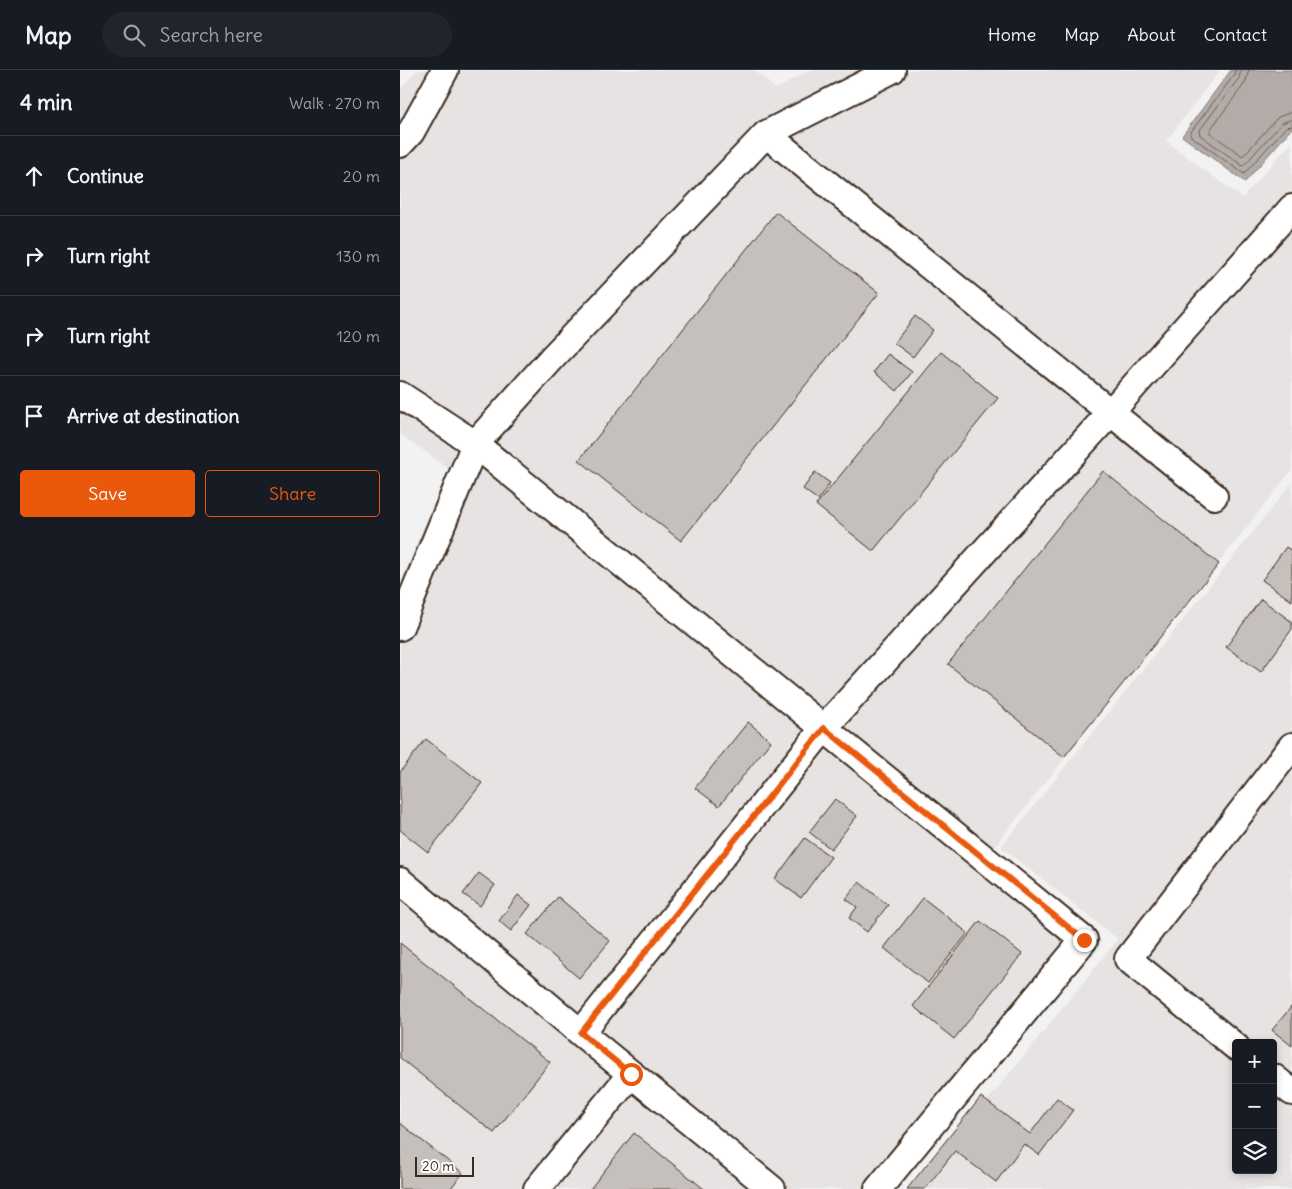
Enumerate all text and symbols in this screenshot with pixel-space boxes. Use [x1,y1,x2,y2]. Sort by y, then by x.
search box [102,12,452,57]
text: Map [25,20,72,50]
icon: search [120,21,148,49]
text: Search here [160,23,263,47]
text: Home [988,23,1036,46]
text: Map [1064,23,1099,46]
text: About [1127,23,1175,46]
text: Contact [1203,23,1267,46]
text: 4 min [20,89,72,116]
text: Walk · 270 m [289,93,380,113]
icon: ahead [20,162,48,190]
text: Continue [67,164,144,188]
text: 20 m [343,166,380,186]
icon: right [20,242,48,270]
text: Turn right [67,244,150,268]
text: 130 m [336,246,380,266]
icon: right [20,322,48,350]
text: Turn right [67,324,150,348]
text: 120 m [337,326,380,346]
icon: arrive [20,402,48,430]
text: Arrive at destination [67,404,240,428]
button: Save [20,470,195,517]
button: Share [205,470,380,517]
route end [1073,929,1096,952]
map controls [1232,1039,1277,1174]
button: + [1232,1039,1277,1084]
route start [620,1063,643,1086]
button: − [1232,1084,1277,1129]
button: layers [1232,1129,1277,1174]
scale bar [415,1154,474,1177]
text: 20 m [422,1157,455,1175]

